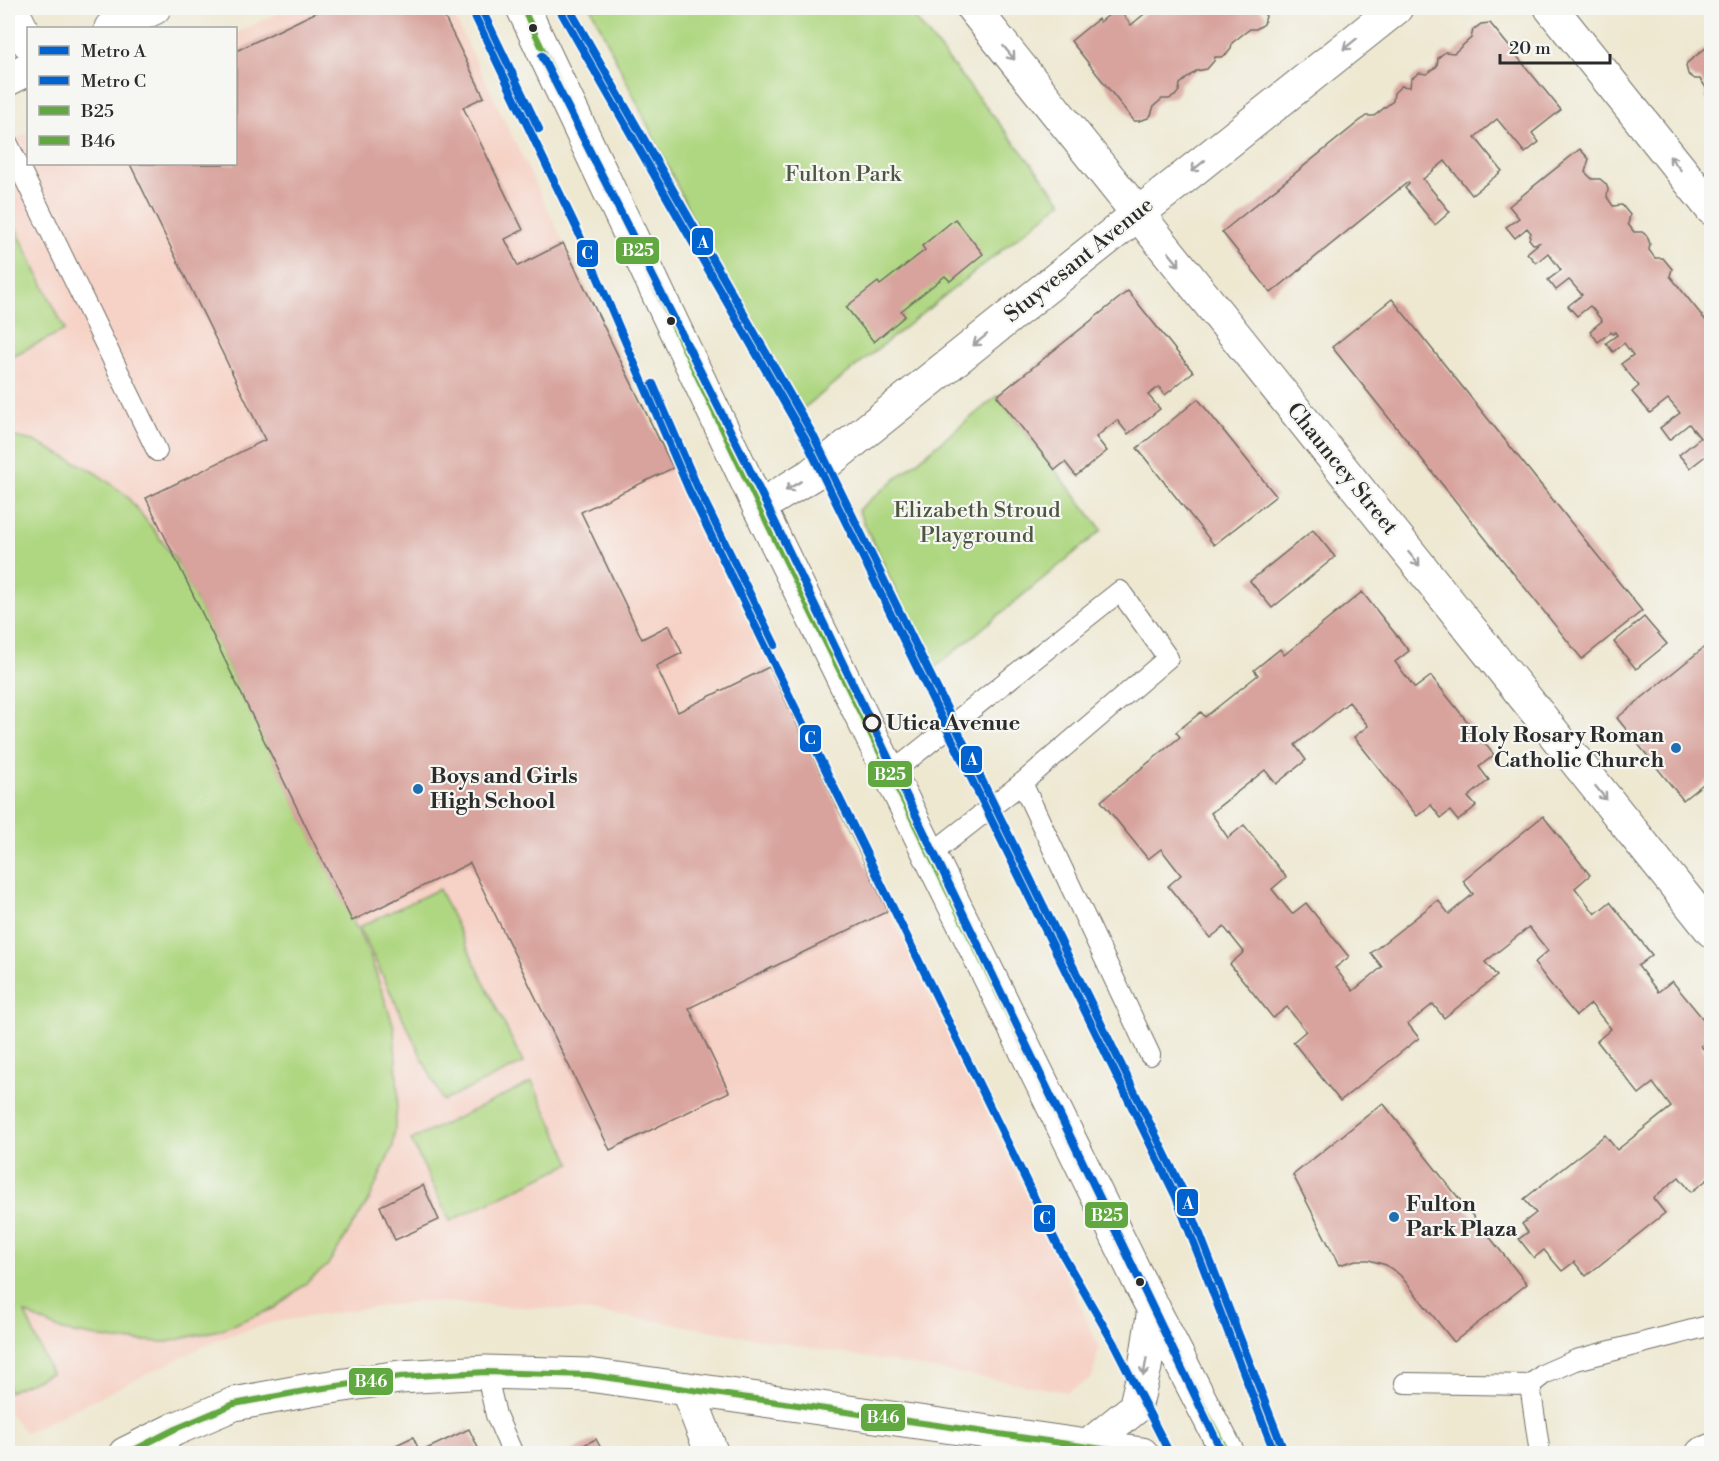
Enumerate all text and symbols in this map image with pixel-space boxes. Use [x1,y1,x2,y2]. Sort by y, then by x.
unlabelled marker [527,22,539,34]
legend [27,27,237,165]
scale bar [1500,27,1610,65]
one-way arrow [1343,37,1358,51]
text: 20 m [1509,37,1551,60]
text: Metro A [81,40,147,63]
one-way arrow [1003,45,1016,61]
text: Metro C [81,70,146,93]
text: B25 [80,100,114,123]
text: B46 [80,130,115,153]
one-way arrow [1669,156,1682,172]
one-way arrow [1190,159,1206,172]
park label: Fulton Park [785,161,903,188]
street label: Stuyvesant Avenue [999,192,1159,328]
line badge: A [691,227,714,256]
text: A [696,233,709,253]
line badge: B25 [615,236,660,265]
line badge: C [576,239,599,268]
text: B25 [622,241,654,261]
text: C [581,244,593,264]
one-way arrow [1167,251,1181,266]
unlabelled marker [665,315,677,327]
one-way arrow [972,333,988,346]
street label: Chauncey Street [1280,398,1404,541]
one-way arrow [785,480,802,492]
park label: Elizabeth Stroud Playground [893,497,1061,549]
one-way arrow [1407,551,1420,567]
place label: Utica Avenue [886,710,1020,737]
marker: Utica Avenue [863,714,881,732]
place label: Holy Rosary Roman Catholic Church [1460,722,1664,774]
line badge: C [799,724,822,753]
text: C [804,729,816,749]
marker: Holy Rosary Roman Catholic Church [1669,741,1683,755]
line badge: A [960,745,983,774]
text: A [965,750,978,770]
line badge: B25 [867,760,913,788]
place label: Boys and Girls High School [430,763,578,815]
text: B25 [874,765,906,785]
marker: Boys and Girls High School [411,782,425,796]
one-way arrow [1595,785,1608,801]
line badge: A [1176,1188,1199,1217]
place label: Fulton Park Plaza [1406,1191,1518,1243]
text: A [1181,1194,1194,1214]
line badge: B25 [1084,1201,1129,1229]
line badge: C [1033,1204,1056,1233]
text: B25 [1091,1206,1123,1226]
text: C [1039,1209,1051,1229]
marker: Fulton Park Plaza [1387,1210,1401,1224]
unlabelled marker [1134,1276,1146,1288]
one-way arrow [1139,1357,1150,1376]
line badge: B46 [348,1367,394,1396]
text: B46 [355,1372,387,1392]
line badge: B46 [860,1403,906,1432]
text: B46 [867,1408,899,1428]

